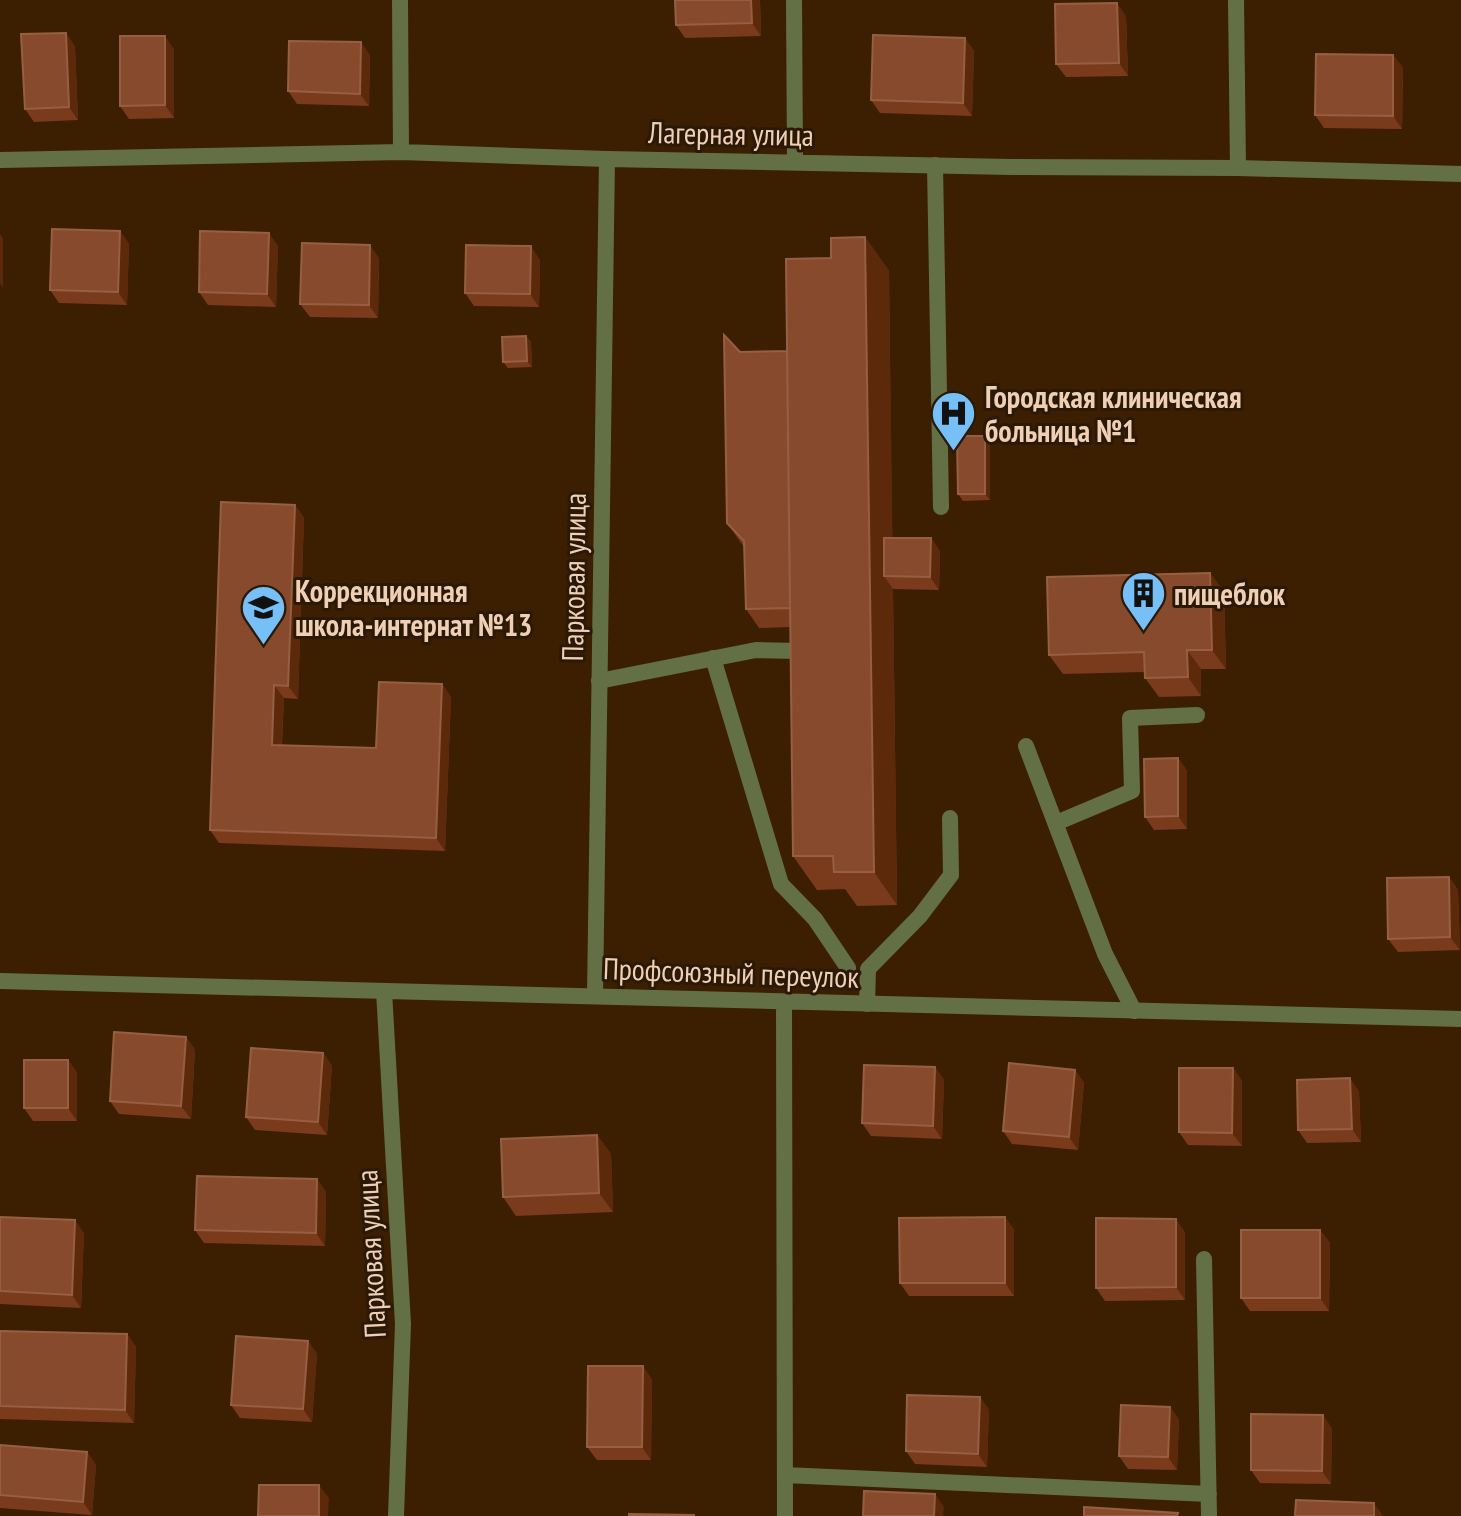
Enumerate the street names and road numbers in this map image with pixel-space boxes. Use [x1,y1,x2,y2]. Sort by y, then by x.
street label: Лагерная улица [647,112,814,154]
street label: Парковая улица [552,492,594,662]
street label: Профсоюзный переулок [602,948,860,996]
street label: Парковая улица [346,1169,394,1339]

